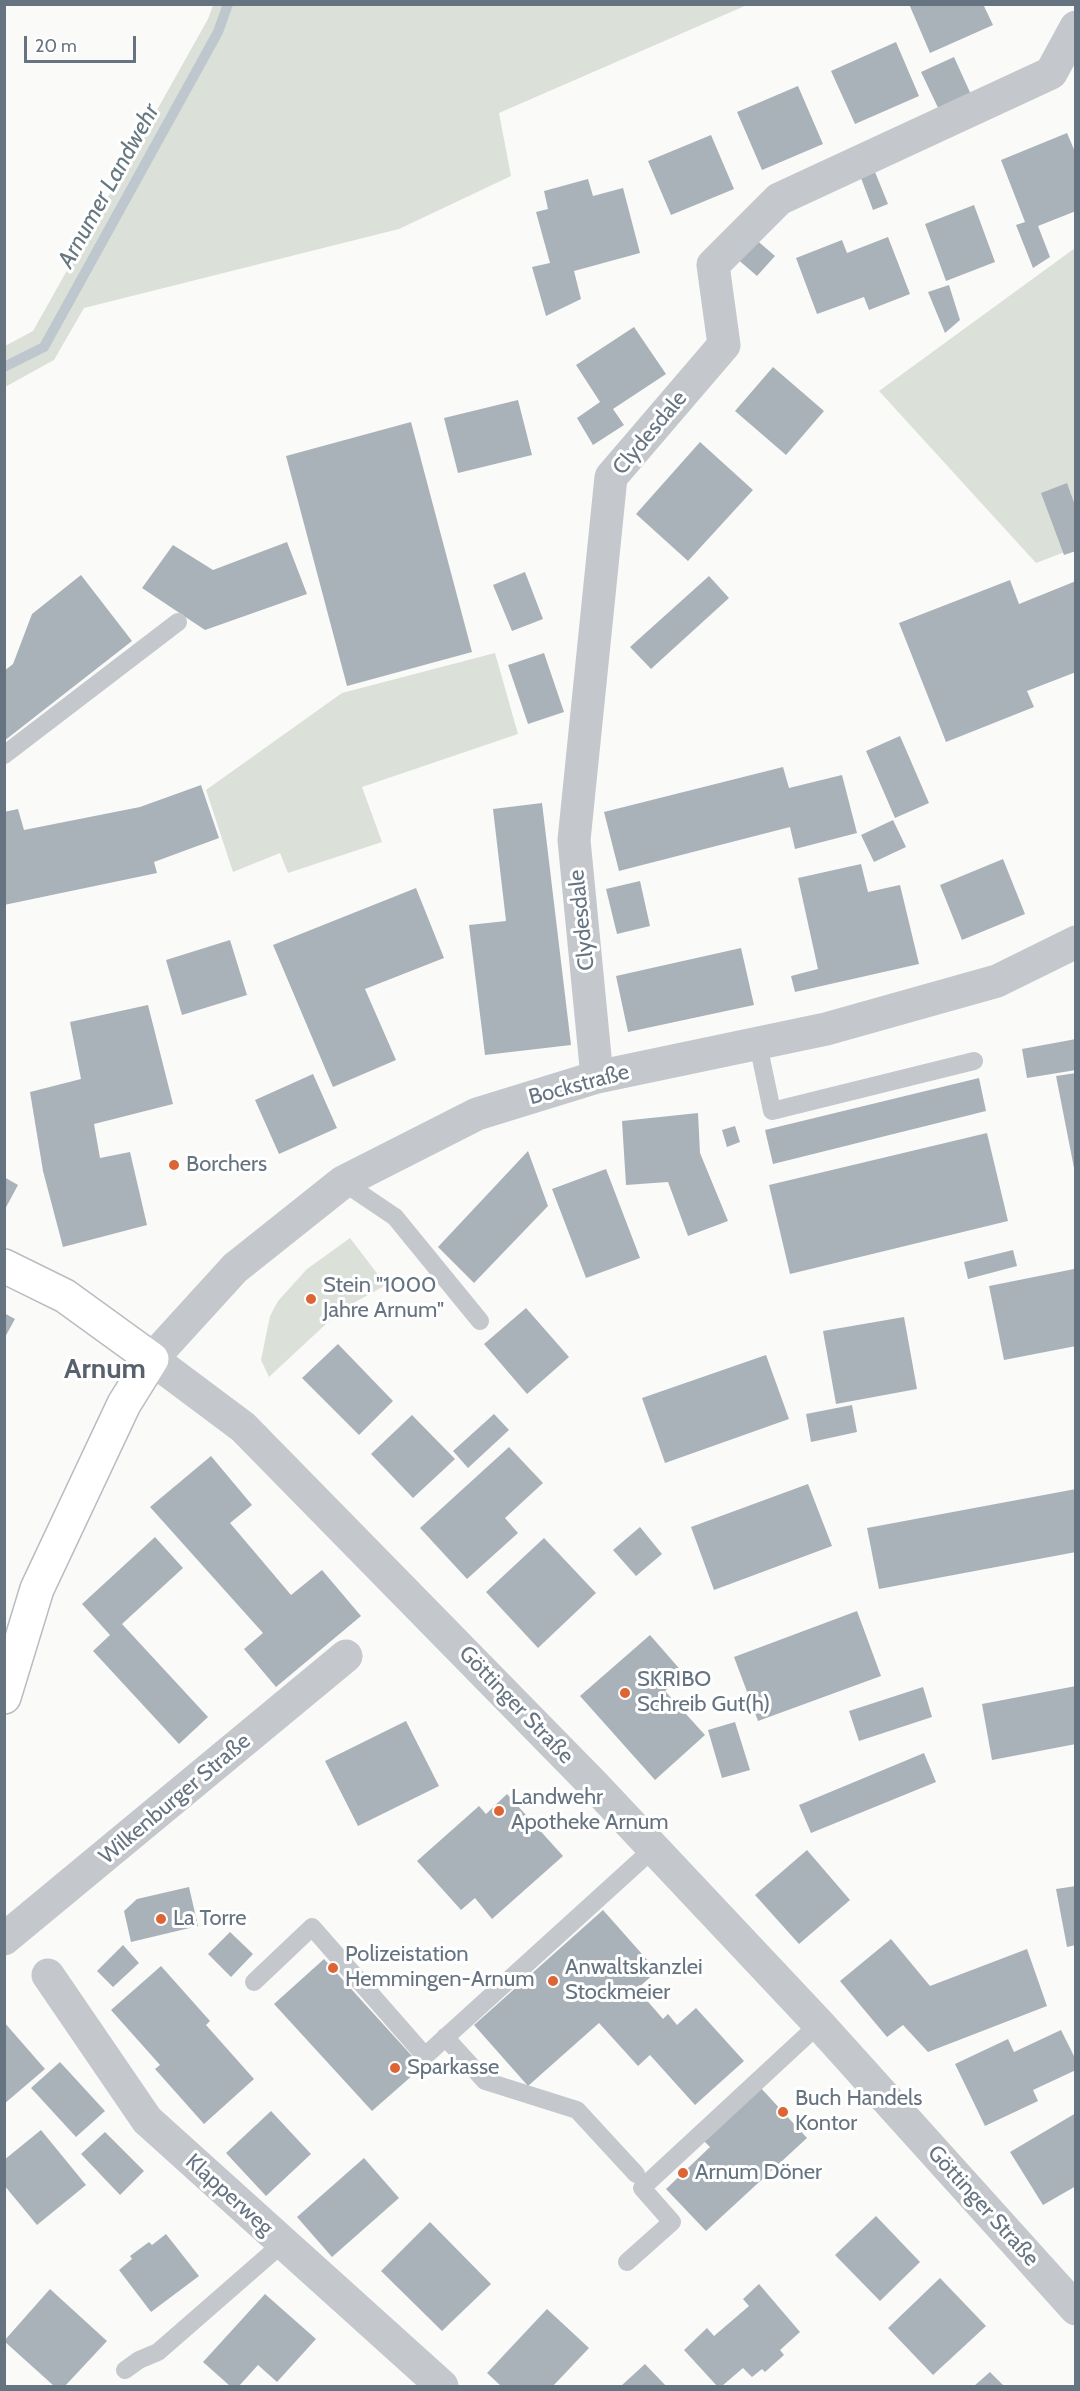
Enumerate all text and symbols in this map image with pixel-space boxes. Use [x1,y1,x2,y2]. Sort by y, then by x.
scale bar [27,24,140,62]
text: 20 m [35,35,77,57]
water label: Arnumer Landwehr [52,99,166,273]
street label: Clydesdale [607,386,693,480]
street label: Clydesdale [564,868,600,972]
street label: Bockstraße [526,1059,632,1111]
place label: Borchers [186,1152,267,1178]
marker: Borchers [167,1158,181,1172]
place label: Stein "1000 Jahre Arnum" [323,1273,444,1324]
marker: Stein "1000 Jahre Arnum" [304,1292,318,1306]
district label: Arnum [64,1353,146,1387]
street label: Göttinger Straße [453,1641,579,1769]
place label: SKRIBO Schreib Gut(h) [637,1667,770,1718]
marker: SKRIBO Schreib Gut(h) [618,1686,632,1700]
street label: Wilkenburger Straße [94,1728,256,1870]
place label: Landwehr Apotheke Arnum [511,1785,669,1837]
marker: Landwehr Apotheke Arnum [492,1804,506,1818]
place label: La Torre [173,1906,247,1932]
marker: La Torre [154,1912,168,1926]
place label: Polizeistation Hemmingen-Arnum [345,1942,535,1994]
place label: Anwaltskanzlei Stockmeier [565,1955,703,2006]
marker: Polizeistation Hemmingen-Arnum [326,1961,340,1975]
marker: Anwaltskanzlei Stockmeier [546,1974,560,1988]
place label: Sparkasse [407,2055,499,2081]
marker: Sparkasse [388,2061,402,2075]
place label: Buch Handels Kontor [795,2086,922,2138]
marker: Buch Handels Kontor [776,2105,790,2119]
street label: Göttinger Straße [922,2140,1044,2272]
street label: Klapperweg [180,2149,278,2241]
place label: Arnum Döner [695,2160,822,2186]
marker: Arnum Döner [676,2166,690,2180]

